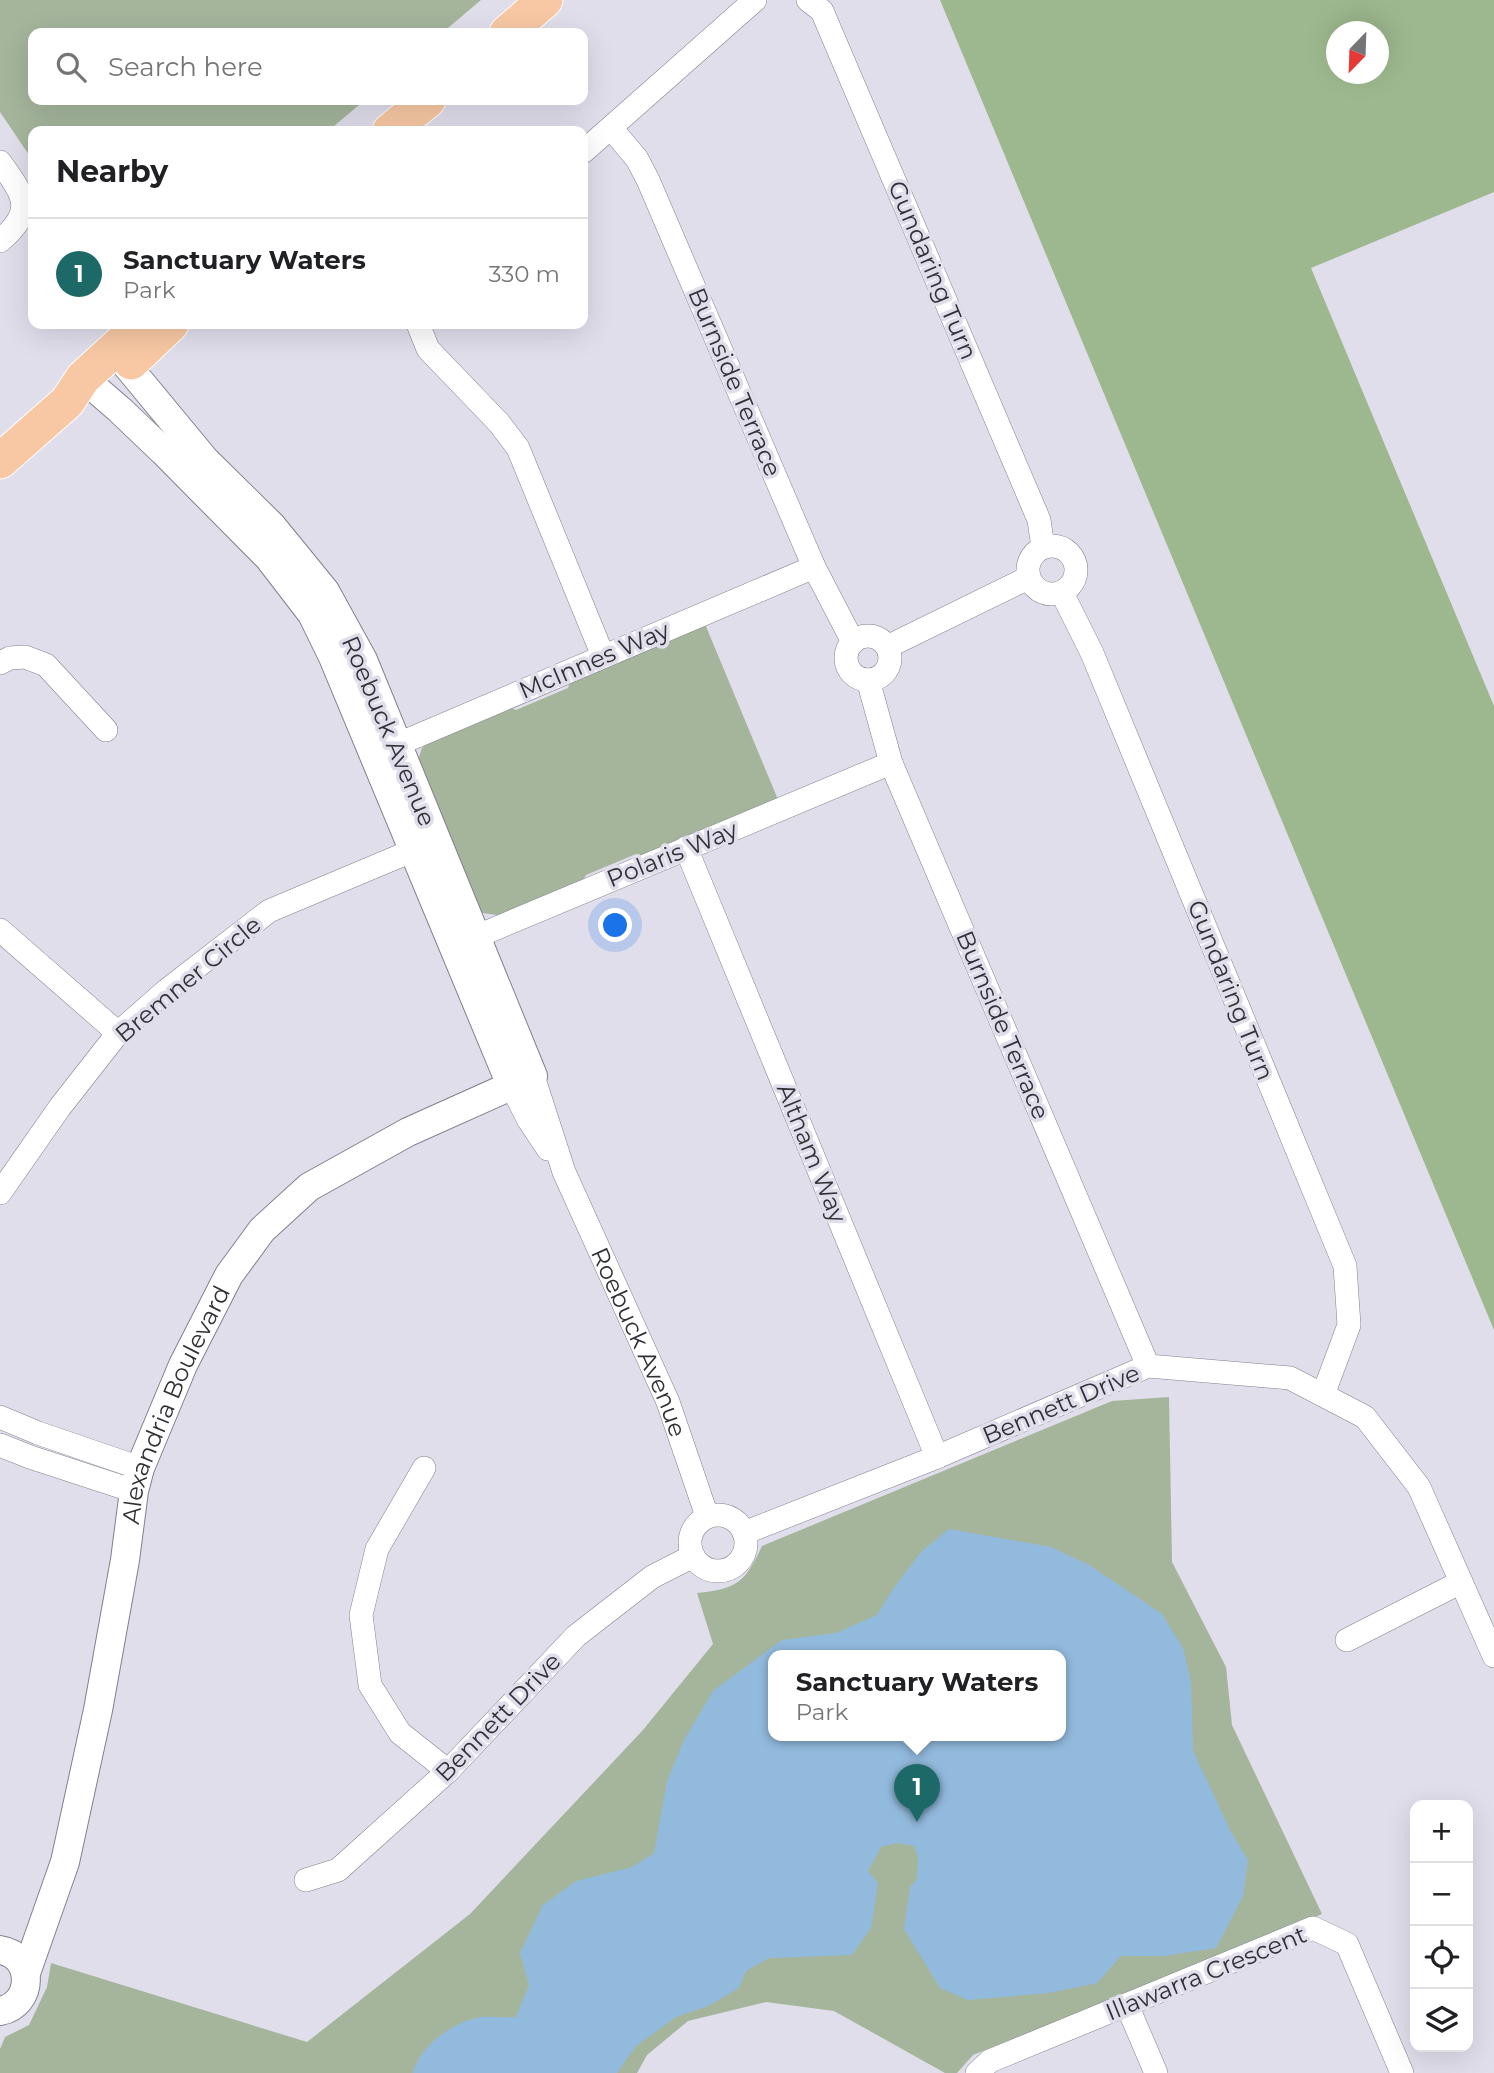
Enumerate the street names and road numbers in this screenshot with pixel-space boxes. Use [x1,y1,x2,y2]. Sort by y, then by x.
street label: Gundaring Turn [882,176,984,364]
street label: Burnside Terrace [682,283,788,481]
street label: McInnes Way [514,615,674,705]
street label: Roebuck Avenue [336,632,442,830]
street label: Polaris Way [602,815,742,893]
street label: Gundaring Turn [1182,896,1280,1084]
street label: Bremner Circle [109,910,267,1048]
street label: Burnside Terrace [950,926,1056,1124]
street label: Altham Way [771,1079,853,1227]
street label: Roebuck Avenue [585,1243,693,1440]
street label: Alexandria Boulevard [115,1281,236,1526]
street label: Bennett Drive [978,1358,1144,1450]
street label: Bennett Drive [429,1647,567,1787]
street label: Illawarra Crescent [1101,1919,1311,2026]

